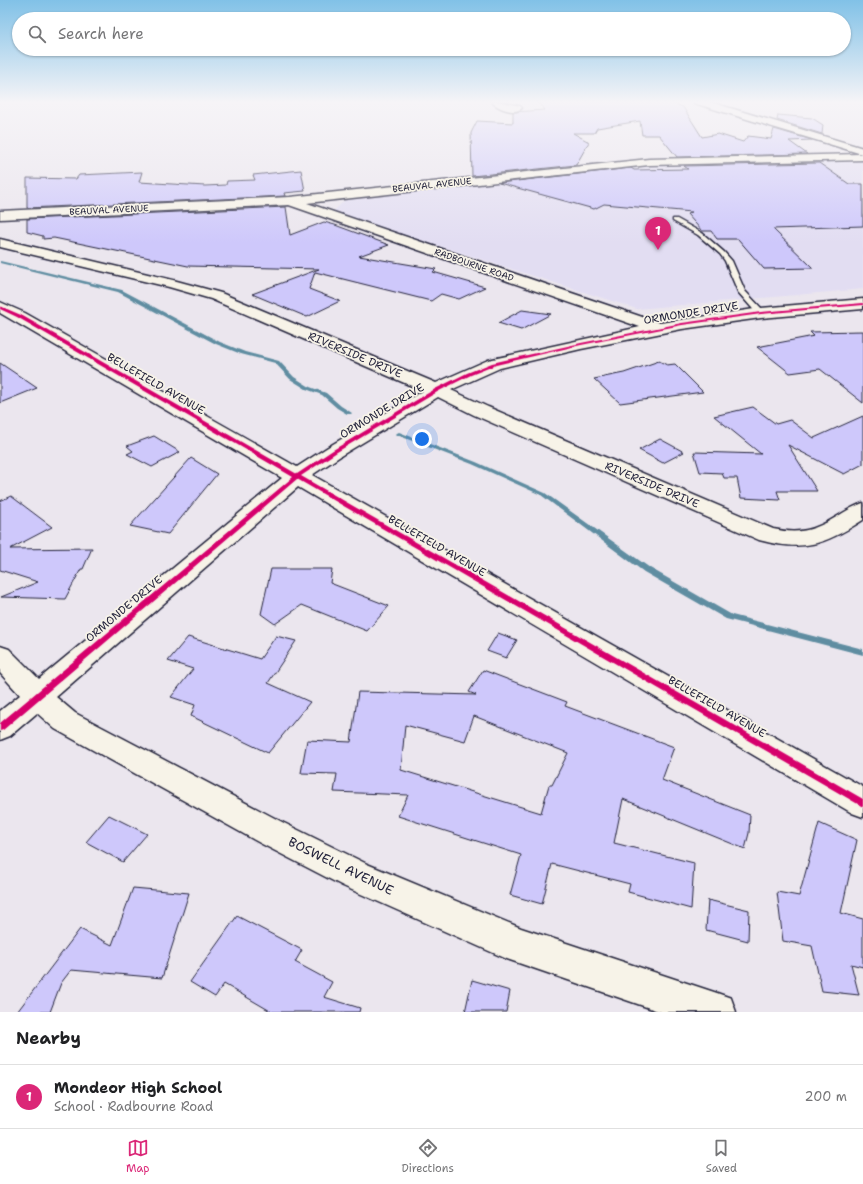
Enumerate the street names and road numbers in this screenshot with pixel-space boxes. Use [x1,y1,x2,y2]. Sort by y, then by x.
street label: BEAUVAL AVENUE [392,175,473,195]
street label: BEAUVAL AVENUE [69,202,149,218]
street label: RADBOURNE ROAD [433,246,515,284]
street label: ORMONDE DRIVE [643,298,740,328]
street label: RIVERSIDE DRIVE [306,328,404,382]
street label: BELLEFIELD AVENUE [104,350,208,418]
street label: ORMONDE DRIVE [337,380,427,442]
street label: RIVERSIDE DRIVE [603,458,701,512]
street label: BELLEFIELD AVENUE [385,512,489,580]
street label: ORMONDE DRIVE [82,572,166,646]
street label: BELLEFIELD AVENUE [665,673,769,741]
street label: BOSWELL AVENUE [286,833,396,899]

